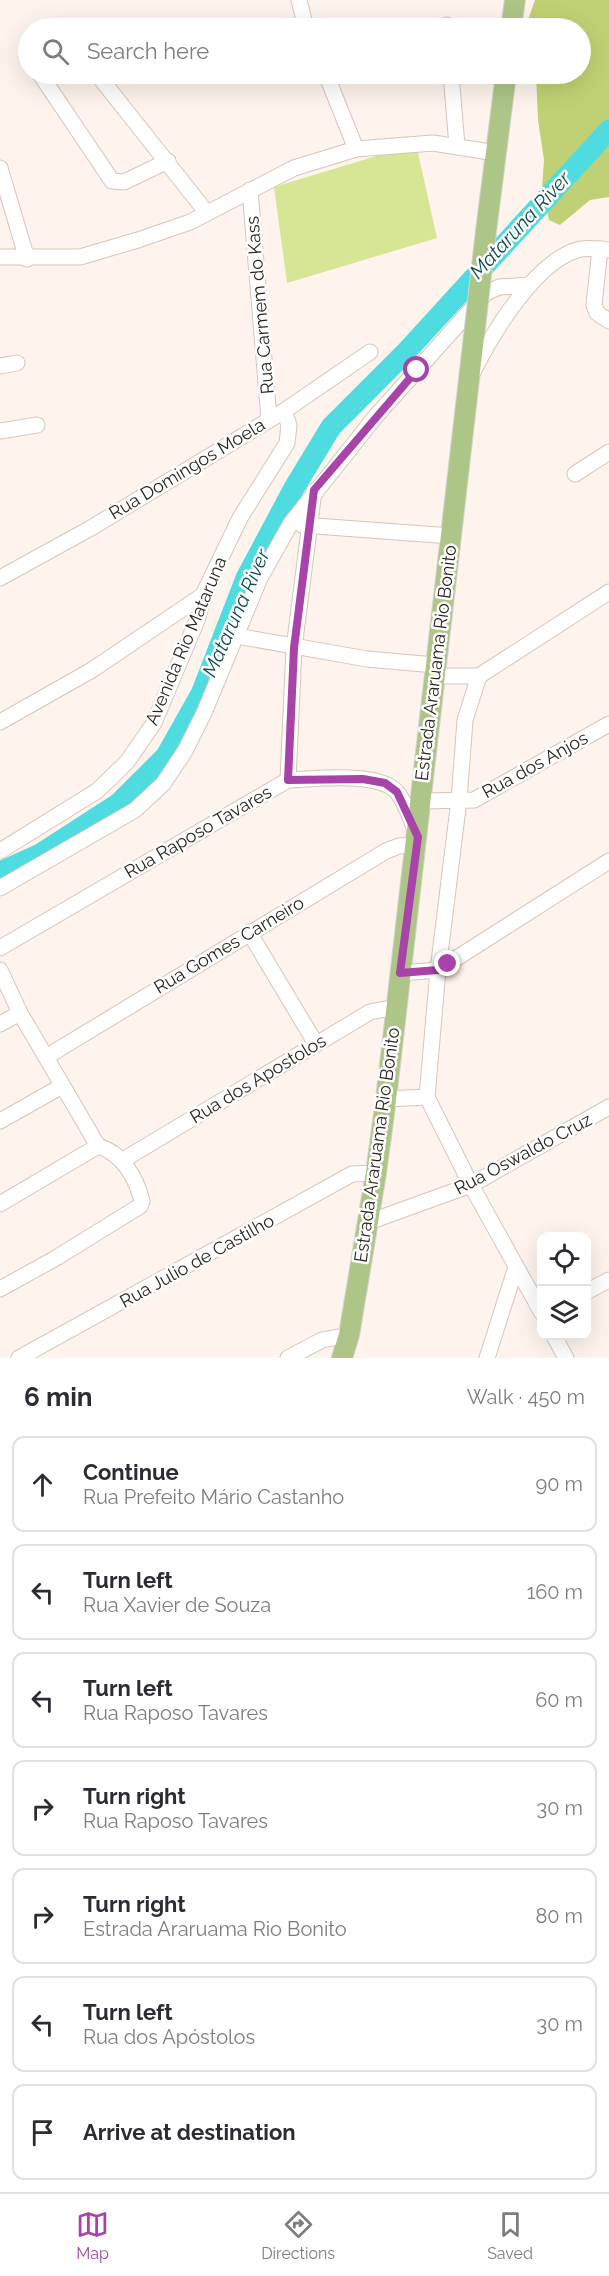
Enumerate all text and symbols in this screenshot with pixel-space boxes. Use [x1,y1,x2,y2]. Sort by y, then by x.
search box [18,18,591,84]
icon: search [39,35,72,68]
text: Search here [87,38,209,64]
water label: Mataruna River [464,166,576,283]
street label: Rua Carmem do Kass [241,215,278,395]
route start [403,356,429,382]
street label: Rua Domingos Moela [105,414,268,523]
water label: Mataruna River [197,544,275,680]
street label: Estrada Araruama Rio Bonito [411,544,460,782]
street label: Avenida Rio Mataruna [141,553,231,728]
street label: Rua dos Anjos [478,727,591,802]
street label: Rua Raposo Tavares [120,781,275,882]
street label: Rua Gomes Carneiro [150,891,308,998]
route end [434,950,460,976]
street label: Estrada Araruama Rio Bonito [350,1026,403,1264]
street label: Rua dos Apostolos [186,1030,330,1127]
street label: Rua Oswaldo Cruz [450,1108,595,1199]
street label: Rua Julio de Castilho [116,1209,278,1312]
map controls [537,1232,591,1340]
button: locate [537,1232,591,1286]
button: layers [537,1286,591,1340]
text: 6 min [24,1382,93,1412]
text: Walk · 450 m [467,1385,585,1409]
text: Continue [83,1459,179,1485]
icon: ahead [26,1468,59,1501]
text: 90 m [536,1472,583,1496]
text: Rua Prefeito Mário Castanho [83,1485,344,1509]
text: Turn left [83,1567,173,1593]
icon: left [26,1576,59,1609]
text: 160 m [527,1580,583,1604]
text: Rua Xavier de Souza [83,1593,271,1617]
text: Turn left [83,1675,173,1701]
icon: left [26,1684,59,1717]
text: 60 m [535,1688,583,1712]
text: Rua Raposo Tavares [83,1701,268,1725]
text: Turn right [83,1783,186,1809]
icon: right [26,1792,59,1825]
text: 30 m [537,1796,583,1820]
text: Rua Raposo Tavares [83,1809,268,1833]
text: Turn right [83,1891,186,1917]
icon: right [26,1900,59,1933]
text: 80 m [535,1904,583,1928]
text: Estrada Araruama Rio Bonito [83,1917,347,1941]
text: Turn left [83,1999,173,2025]
icon: left [26,2008,59,2041]
text: 30 m [537,2012,583,2036]
text: Rua dos Apóstolos [83,2025,255,2049]
icon: arrive [26,2116,59,2149]
text: Arrive at destination [83,2119,296,2145]
tab: Map [76,2208,109,2263]
tab: Directions [261,2208,335,2263]
tab: Saved [487,2208,533,2263]

